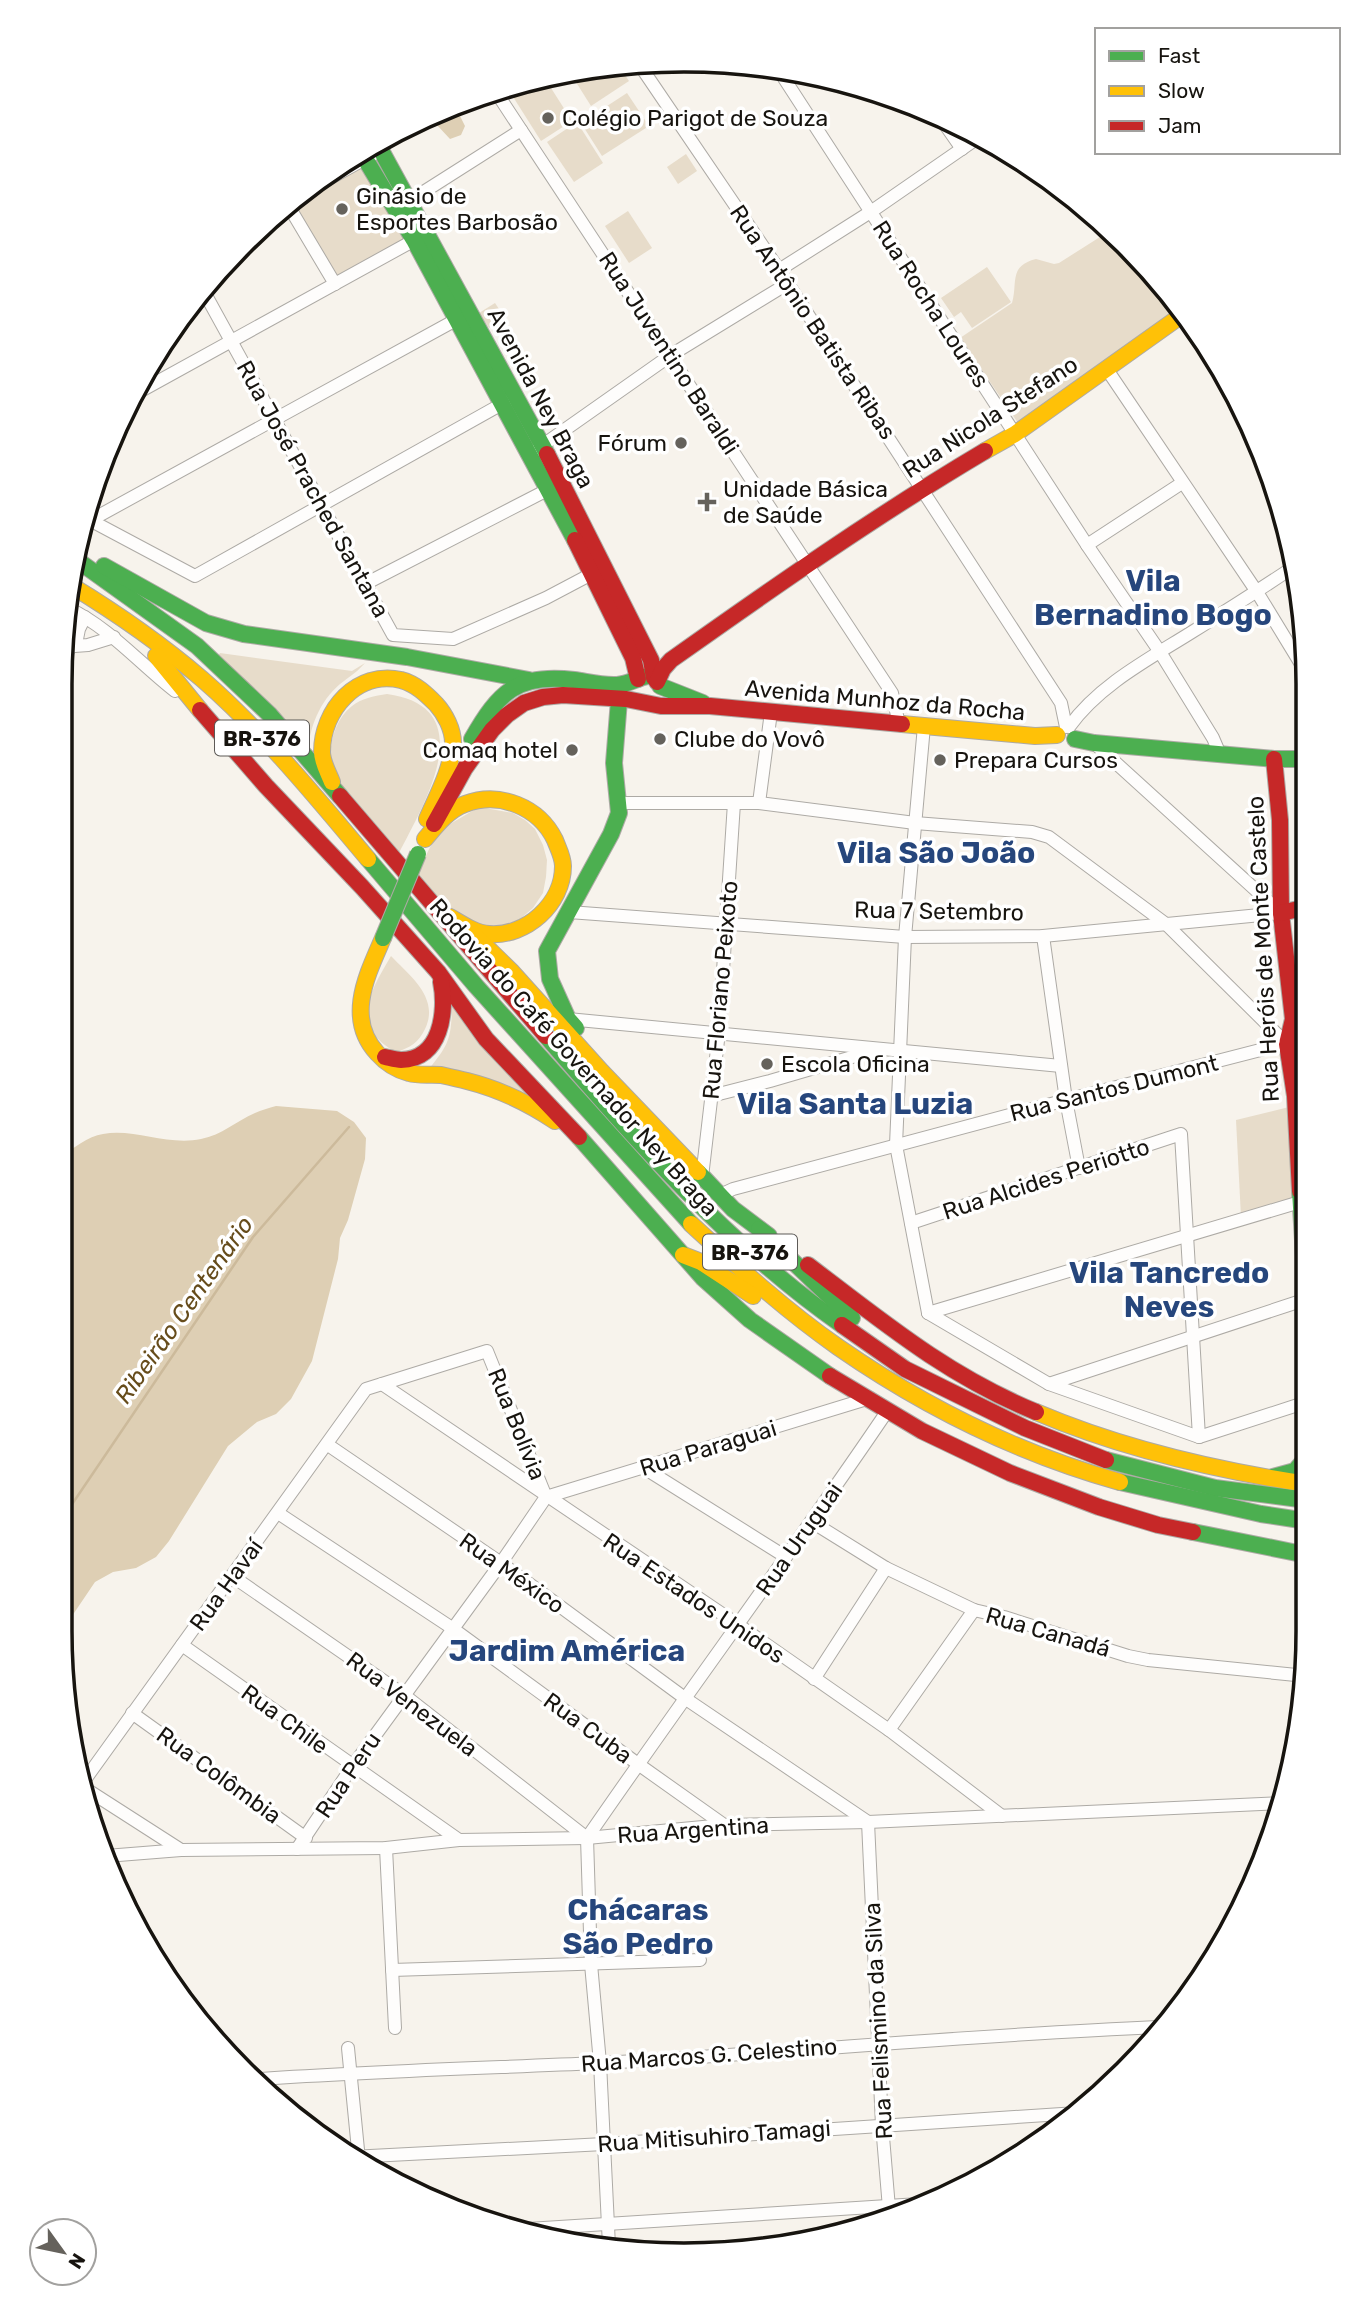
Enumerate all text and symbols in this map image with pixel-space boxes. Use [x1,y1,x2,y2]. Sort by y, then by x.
legend [1095,28,1340,154]
text: Fast [1158,43,1200,68]
text: Slow [1158,78,1205,103]
place label: Colégio Parigot de Souza [562,104,828,132]
marker: Colégio Parigot de Souza [540,110,556,126]
text: Jam [1158,113,1202,138]
place label: Ginásio de Esportes Barbosão [356,182,558,236]
street label: Rua Antônio Batista Ribas [724,199,902,445]
marker: Ginásio de Esportes Barbosão [334,201,350,217]
street label: Rua Rocha Loures [867,215,995,393]
street label: Rua Juventino Baraldi [593,246,745,460]
street label: Avenida Ney Braga [482,303,600,493]
street label: Rua Nicola Stefano [897,350,1083,484]
street label: Rua José Prached Santana [231,356,395,622]
place label: Fórum [598,429,667,457]
marker: Fórum [673,435,689,451]
place label: Unidade Básica de Saúde [723,475,888,529]
marker: Unidade Básica de Saúde [697,492,717,512]
district label: Vila Bernadino Bogo [1034,563,1272,633]
street label: Avenida Munhoz da Rocha [744,674,1026,726]
road number: BR-376 [215,720,309,756]
place label: Clube do Vovô [674,725,825,753]
marker: Clube do Vovô [652,731,668,747]
place label: Comaq hotel [422,736,558,764]
marker: Comaq hotel [564,742,580,758]
place label: Prepara Cursos [954,746,1118,774]
marker: Prepara Cursos [932,752,948,768]
street label: Rua Heróis de Monte Castelo [1241,795,1285,1103]
district label: Vila São João [837,835,1035,871]
street label: Rua Floriano Peixoto [696,879,744,1101]
street label: Rodovia do Café Governador Ney Braga [424,892,724,1222]
street label: Rua 7 Setembro [854,896,1024,926]
street label: Rua Santos Dumont [1007,1049,1221,1127]
place label: Escola Oficina [781,1050,930,1078]
marker: Escola Oficina [759,1056,775,1072]
district label: Vila Santa Luzia [737,1086,973,1122]
street label: Rua Alcides Periotto [939,1132,1153,1226]
water label: Ribeirão Centenário [109,1211,259,1409]
road number: BR-376 [703,1234,797,1270]
district label: Vila Tancredo Neves [1069,1255,1269,1325]
street label: Rua Bolívia [482,1364,552,1484]
street label: Rua Paraguai [636,1414,780,1482]
street label: Rua Uruguai [750,1477,848,1601]
street label: Rua México [454,1527,570,1619]
street label: Rua Estados Unidos [598,1527,790,1669]
street label: Rua Havaí [183,1532,270,1636]
street label: Rua Canadá [982,1601,1114,1663]
district label: Jardim América [449,1633,685,1669]
street label: Rua Venezuela [341,1646,483,1762]
street label: Rua Chile [236,1678,334,1760]
street label: Rua Cuba [538,1686,638,1770]
street label: Rua Colômbia [151,1720,287,1830]
street label: Rua Peru [309,1727,387,1823]
street label: Rua Argentina [616,1811,770,1849]
district label: Chácaras São Pedro [563,1892,713,1962]
street label: Rua Felismino da Silva [858,1902,898,2140]
street label: Rua Marcos G. Celestino [580,2032,838,2078]
street label: Rua Mitisuhiro Tamagi [596,2114,832,2158]
north arrow [28,2217,98,2287]
text: N [63,2249,90,2273]

